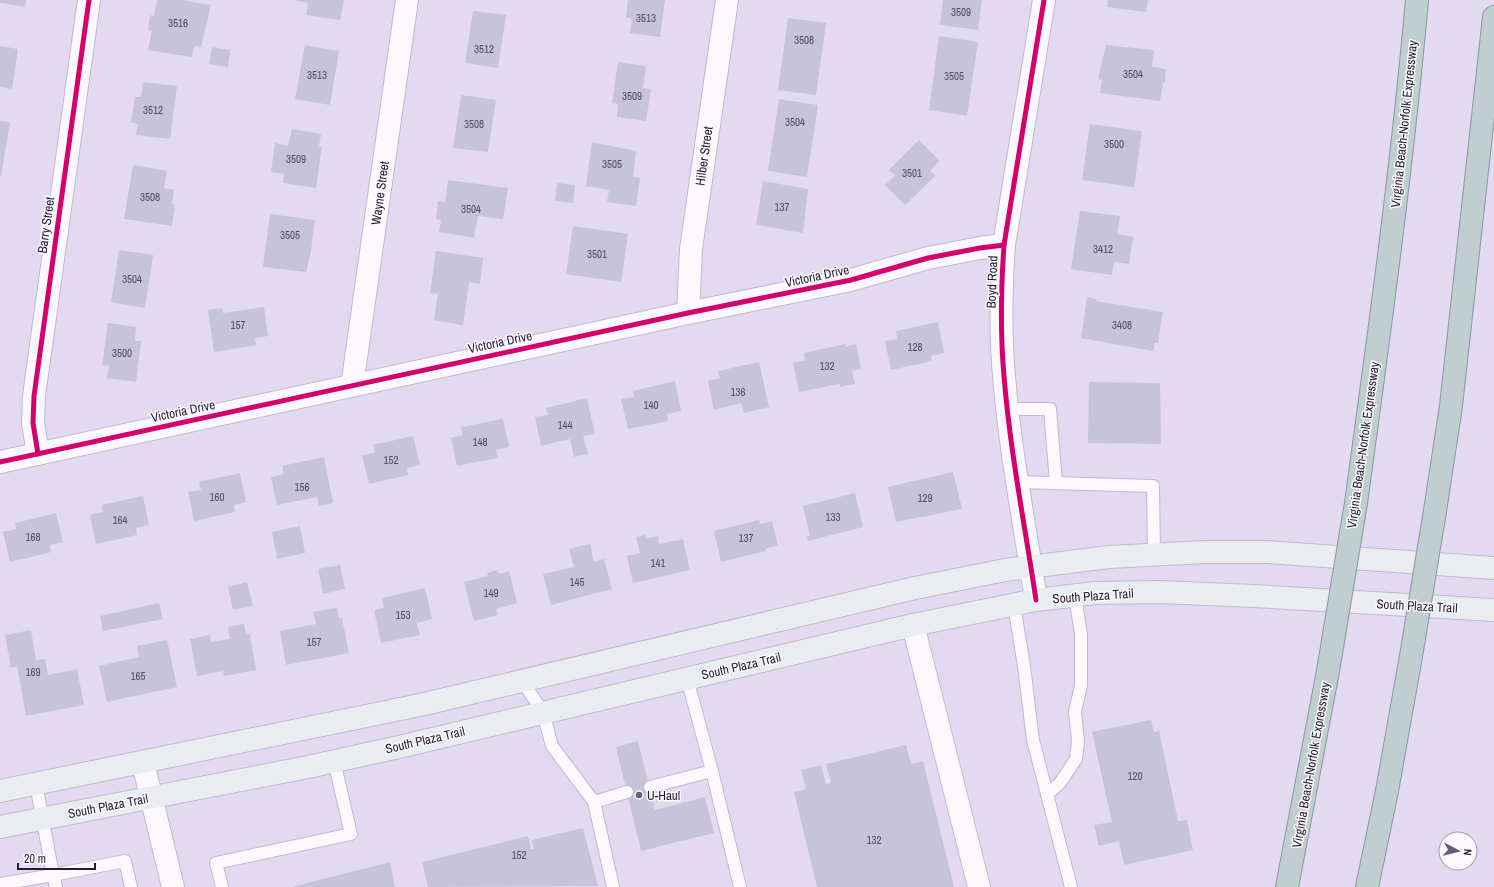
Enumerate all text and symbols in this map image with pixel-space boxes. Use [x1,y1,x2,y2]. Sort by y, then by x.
house number: 3509 [951,5,971,19]
house number: 3513 [636,11,656,25]
house number: 3516 [168,16,188,30]
house number: 3508 [794,33,814,47]
street label: Virginia Beach-Norfolk Expressway [1387,39,1421,208]
house number: 3512 [474,42,494,56]
house number: 3504 [1123,67,1143,81]
house number: 3513 [307,68,327,82]
house number: 3505 [944,69,964,83]
house number: 3509 [622,89,642,103]
house number: 3512 [143,103,163,117]
house number: 3504 [785,115,805,129]
house number: 3508 [464,117,484,131]
street label: Hilber Street [691,125,717,187]
house number: 3500 [1104,137,1124,151]
house number: 3509 [286,152,306,166]
house number: 3505 [602,157,622,171]
street label: Wayne Street [367,160,393,226]
house number: 3501 [902,166,922,180]
house number: 3508 [140,190,160,204]
street label: Barry Street [34,196,58,254]
house number: 137 [774,200,790,214]
house number: 3504 [461,202,481,216]
house number: 3505 [280,228,300,242]
house number: 3412 [1093,242,1113,256]
house number: 3501 [587,247,607,261]
street label: Boyd Road [983,255,1001,309]
street label: Victoria Drive [783,261,851,291]
house number: 3504 [122,272,142,286]
house number: 157 [230,318,246,332]
house number: 3408 [1112,318,1132,332]
street label: Victoria Drive [466,327,534,357]
house number: 128 [907,340,923,354]
house number: 3500 [112,346,132,360]
house number: 132 [819,359,835,373]
street label: Virginia Beach-Norfolk Expressway [1343,360,1383,529]
house number: 136 [730,385,746,399]
street label: Victoria Drive [149,396,217,426]
house number: 140 [643,398,659,412]
house number: 144 [557,418,573,432]
house number: 148 [472,435,488,449]
house number: 152 [383,453,399,467]
house number: 156 [294,480,310,494]
house number: 160 [209,490,225,504]
house number: 129 [917,491,933,505]
house number: 133 [825,510,841,524]
house number: 164 [112,513,128,527]
house number: 168 [25,530,41,544]
house number: 137 [738,531,754,545]
house number: 141 [650,556,666,570]
house number: 145 [569,575,585,589]
street label: South Plaza Trail [1052,585,1134,607]
house number: 149 [483,586,499,600]
street label: South Plaza Trail [1376,595,1458,617]
house number: 153 [395,608,411,622]
house number: 157 [306,635,322,649]
street label: South Plaza Trail [700,649,782,683]
house number: 169 [25,665,41,679]
house number: 165 [130,669,146,683]
street label: Virginia Beach-Norfolk Expressway [1288,680,1334,849]
street label: South Plaza Trail [384,723,466,757]
house number: 120 [1127,769,1143,783]
place label: U-Haul [647,787,680,804]
street label: South Plaza Trail [67,790,149,822]
marker: U-Haul [634,790,644,800]
north arrow [1438,831,1478,871]
house number: 132 [866,833,882,847]
scale bar [18,845,95,871]
house number: 152 [511,848,527,862]
text: N [1461,848,1475,856]
text: 20 m [24,851,46,867]

